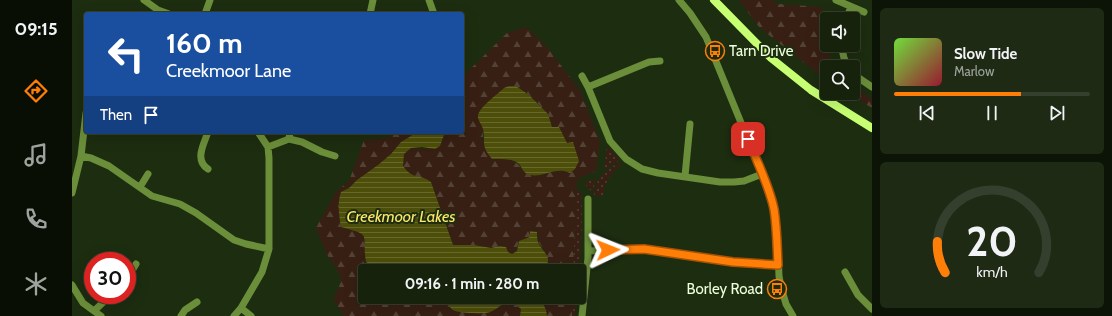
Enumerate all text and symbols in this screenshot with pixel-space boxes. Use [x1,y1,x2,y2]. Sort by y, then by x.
map controls [820,12,860,100]
button: sound [820,12,860,52]
text: 09:15 [14,18,58,40]
text: 160 m [166,26,242,60]
icon: left [100,28,152,80]
bus stop icon: Tarn Drive [704,40,726,62]
place label: Tarn Drive [729,42,794,60]
text: Slow Tide [954,45,1017,63]
text: Creekmoor Lane [166,60,291,82]
button: search [820,60,860,100]
text: Marlow [954,63,994,79]
icon: directions [22,77,50,105]
icon: previous [916,102,938,124]
icon: pause [981,102,1003,124]
icon: next [1046,102,1068,124]
icon: arrive [140,104,162,126]
text: Then [100,106,132,124]
pin [731,122,765,156]
icon: arrive [737,128,759,150]
icon: music [22,141,50,169]
icon: phone [22,205,50,233]
water label: Creekmoor Lakes [346,207,456,226]
text: 20 [966,216,1018,266]
position arrow [587,229,629,271]
speed limit sign: 30 [84,252,136,304]
text: km/h [976,263,1008,281]
icon: climate [22,270,50,298]
text: 09:16 · 1 min · 280 m [405,275,539,293]
bus stop icon: Borley Road [766,278,788,300]
place label: Borley Road [687,280,763,298]

